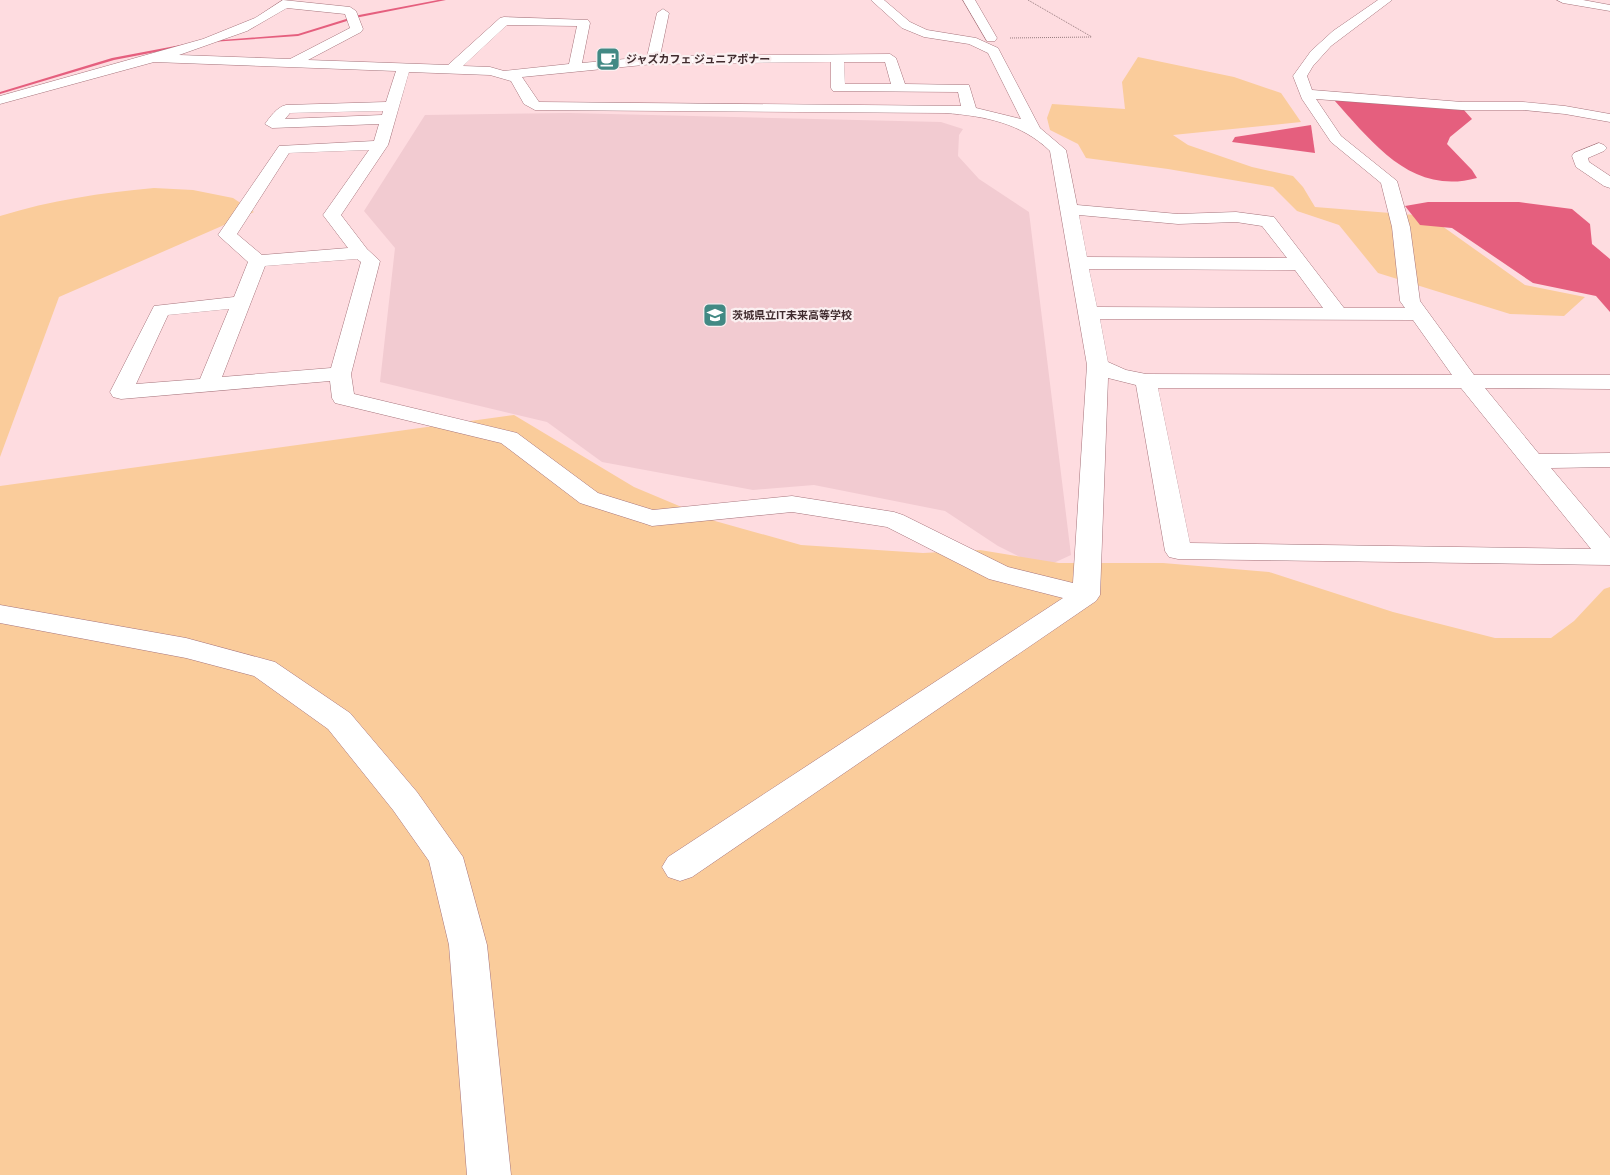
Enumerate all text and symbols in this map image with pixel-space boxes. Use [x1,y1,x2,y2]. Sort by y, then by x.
cafe icon: ジャズカフェ ジュニアボナー [595,46,621,72]
place label: ジャズカフェ ジュニアボナー [626,53,770,65]
school or university icon: 茨城県立IT未来高等学校 [702,302,728,328]
place label: 茨城県立IT未来高等学校 [732,309,852,321]

